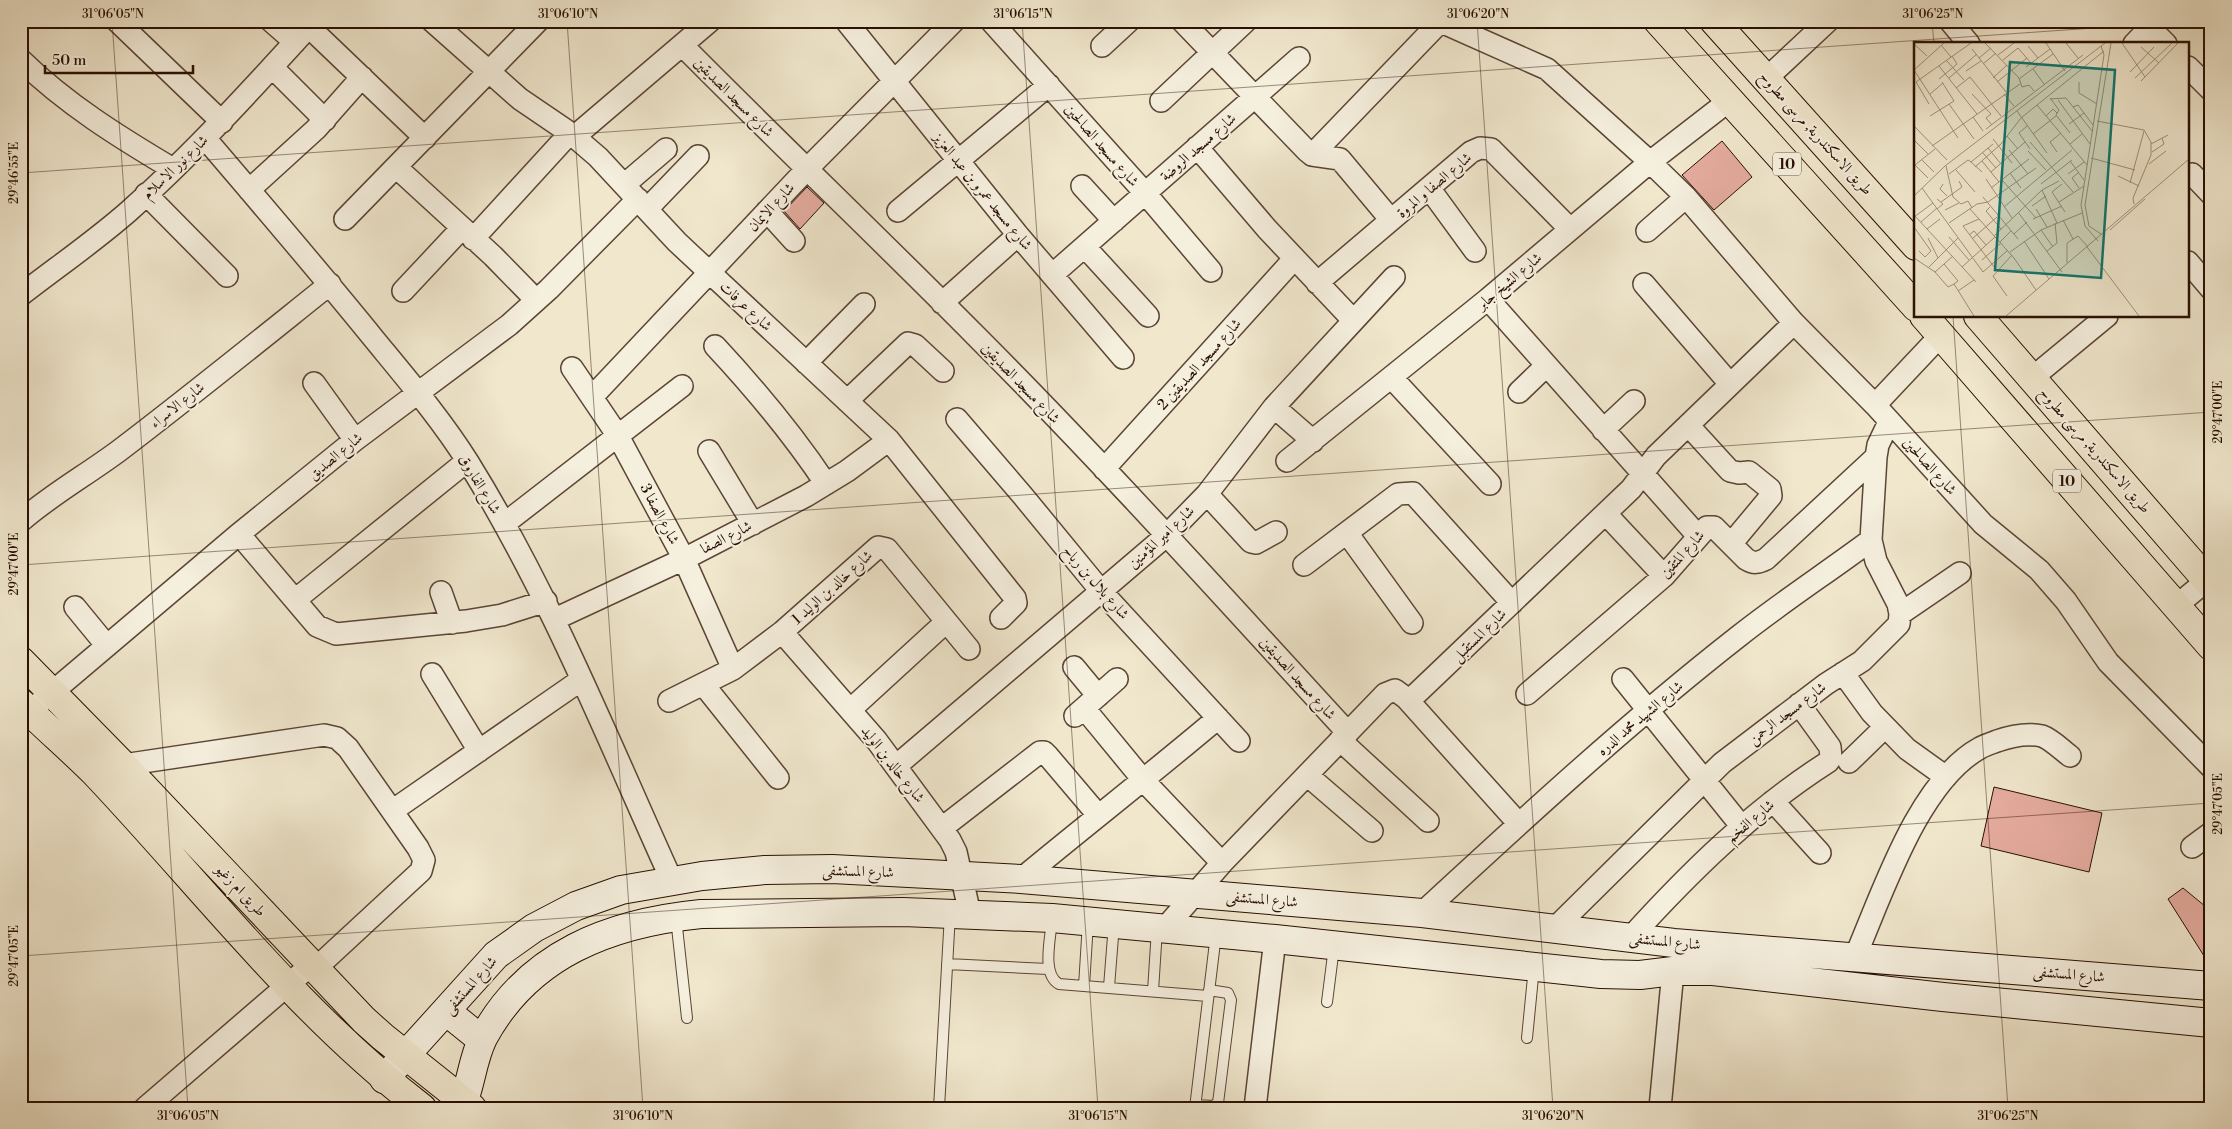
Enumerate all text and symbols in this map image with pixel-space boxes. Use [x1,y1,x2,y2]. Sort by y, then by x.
text: 31°06'05"N [82,7,144,22]
text: 31°06'10"N [538,7,598,22]
text: 31°06'15"N [993,7,1053,22]
text: 31°06'20"N [1447,7,1509,22]
text: 31°06'25"N [1903,7,1964,22]
scale bar [45,42,192,74]
inset map [1914,42,2190,318]
text: 50 m [52,51,86,70]
street label: شارع مسجد الصديقين [688,53,778,143]
street label: طريق الاسكندرية, مرسى مطروح [1752,67,1877,202]
street label: شارع مسجد الصالحين [1058,100,1143,193]
street label: شارع مسجد الروضة [1156,109,1242,188]
street label: شارع مسجد عمرو بن عبد العزيز [925,127,1036,256]
street label: شارع نور الاسلام [138,131,215,206]
text: 29°46'55"E [7,142,22,204]
street label: شارع الصفا و المروة [1393,148,1478,225]
road number: 10 [1773,152,1801,175]
street label: شارع الايمان [744,179,801,238]
street label: شارع الشيخ جابر [1471,249,1548,319]
street label: شارع عرفات [713,277,776,338]
street label: شارع مسجد الصديقين 2 [1153,315,1248,416]
street label: شارع مسجد الصديقين [975,339,1064,430]
street label: شارع الاسراء [146,378,210,435]
text: 29°47'00"E [2211,381,2226,443]
street label: طريق الاسكندرية, مرسى مطروح [2032,383,2155,519]
street label: شارع الصديق [304,429,368,487]
street label: شارع الصالحين [1896,433,1961,501]
street label: شارع الفاروق [452,451,505,519]
road number: 10 [2053,470,2081,492]
street label: شارع الصفا 3 [633,480,684,549]
street label: شارع امير المؤمنين [1124,502,1201,575]
street label: شارع الصفا [697,517,756,561]
street label: شارع المتقين [1656,526,1711,584]
text: 29°47'00"E [7,533,22,595]
street label: شارع بلال بن رباح [1056,541,1133,625]
street label: شارع خالد بن الوليد 1 [788,546,879,631]
street label: شارع المستقبل [1448,605,1513,668]
street label: شارع مسجد الصديقين [1253,633,1340,726]
street label: شارع الشهيد محمد الدره [1593,677,1689,762]
street label: شارع مسجد الرحمن [1745,678,1832,751]
street label: شارع خالد بن الوليد [854,722,929,809]
text: 29°47'05"E [2211,773,2226,835]
street label: شارع الفخم [1722,796,1781,850]
street label: طريق ام زغيو [208,858,270,923]
street label: شارع المستشفى [822,861,894,885]
street label: شارع المستشفى [1225,887,1299,915]
text: 29°47'05"E [7,925,22,987]
street label: شارع المستشفى [1628,928,1702,958]
street label: شارع المستشفى [439,952,504,1020]
street label: شارع المستشفى [2032,962,2106,990]
text: 31°06'05"N [157,1109,219,1124]
text: 31°06'10"N [613,1109,673,1124]
text: 31°06'15"N [1068,1109,1128,1124]
text: 31°06'20"N [1522,1109,1584,1124]
text: 31°06'25"N [1978,1109,2039,1124]

